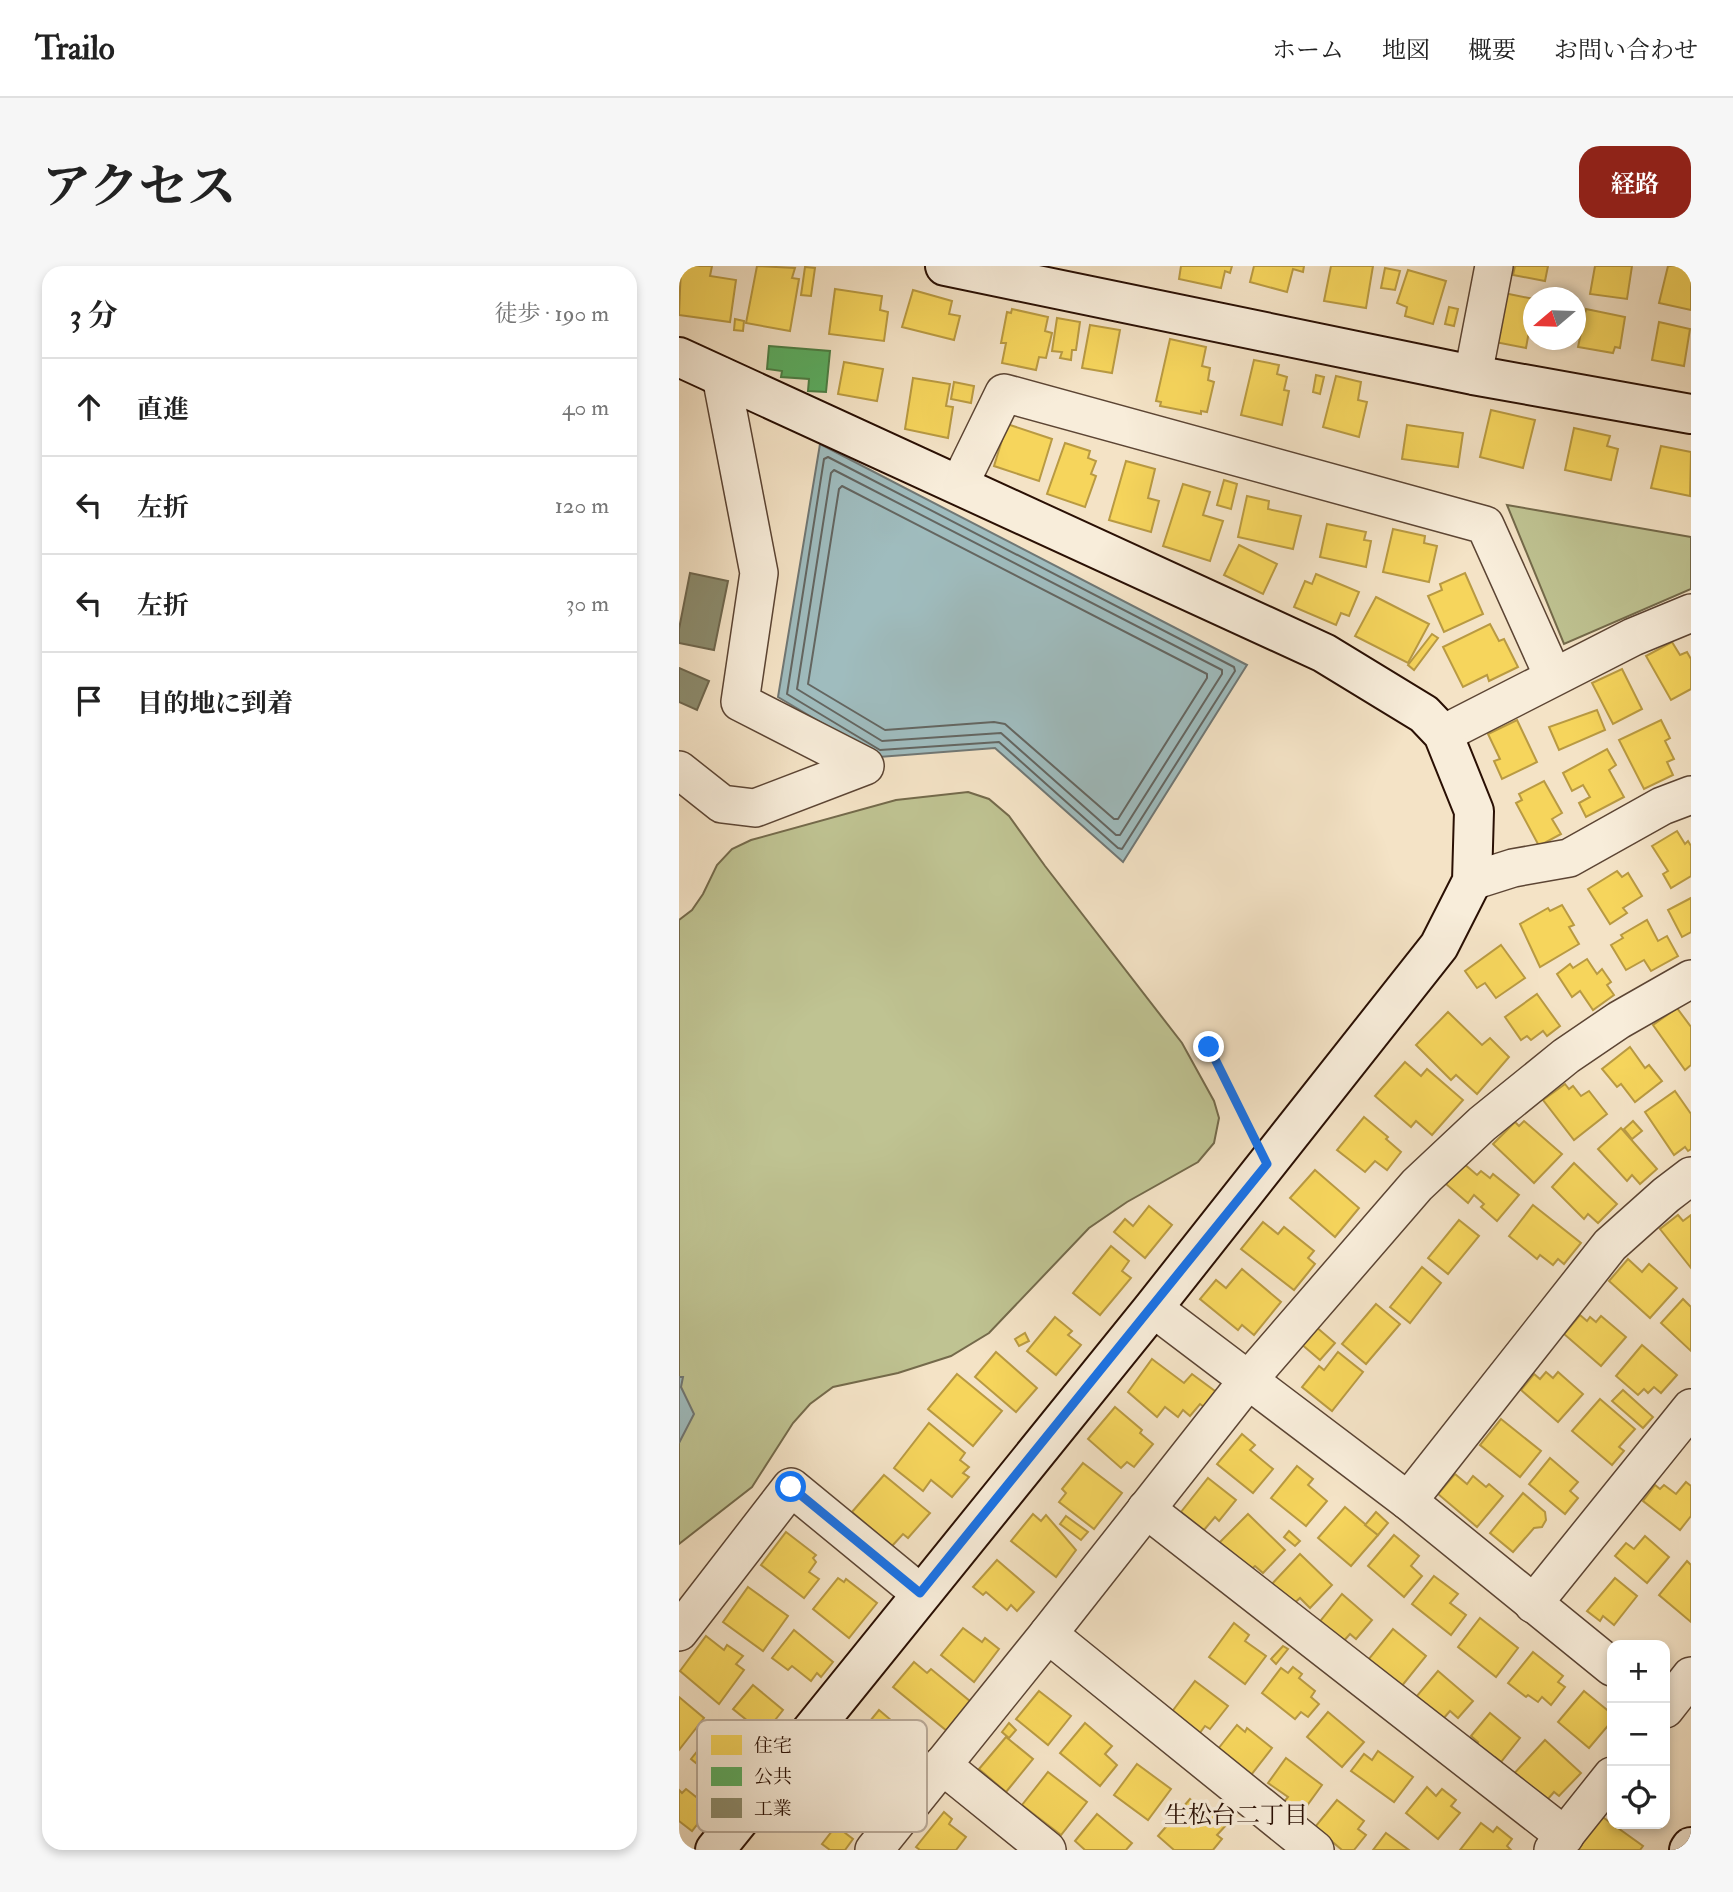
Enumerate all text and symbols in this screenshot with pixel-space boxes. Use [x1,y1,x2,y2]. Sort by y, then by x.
text: Trailo [35,28,115,69]
text: ホーム [1272,35,1344,66]
text: 地図 [1382,35,1430,66]
text: 概要 [1468,35,1516,66]
text: お問い合わせ [1554,35,1698,66]
button: 経路 [1579,146,1691,218]
text: アクセス [42,157,237,218]
north arrow [1523,287,1586,350]
text: 3 分 [70,297,118,334]
text: 徒歩 · 190 m [494,299,609,328]
icon: ahead [70,388,108,426]
text: 40 m [562,393,609,422]
text: 直進 [137,394,189,426]
icon: left [70,486,108,524]
text: 120 m [555,491,609,520]
text: 左折 [137,492,189,524]
icon: left [70,584,108,622]
text: 30 m [566,589,609,618]
text: 左折 [137,590,189,622]
icon: arrive [70,682,108,720]
text: 目的地に到着 [137,688,293,720]
route end [1193,1031,1224,1062]
route start [775,1471,806,1502]
map controls [1607,1640,1670,1829]
button: + [1607,1640,1670,1703]
button: − [1607,1703,1670,1766]
legend [697,1720,927,1832]
text: 住宅 [754,1734,792,1758]
text: 公共 [754,1765,792,1789]
button: locate [1607,1766,1670,1829]
text: 工業 [754,1797,792,1821]
district label: 生松台二丁目 [1164,1800,1308,1831]

